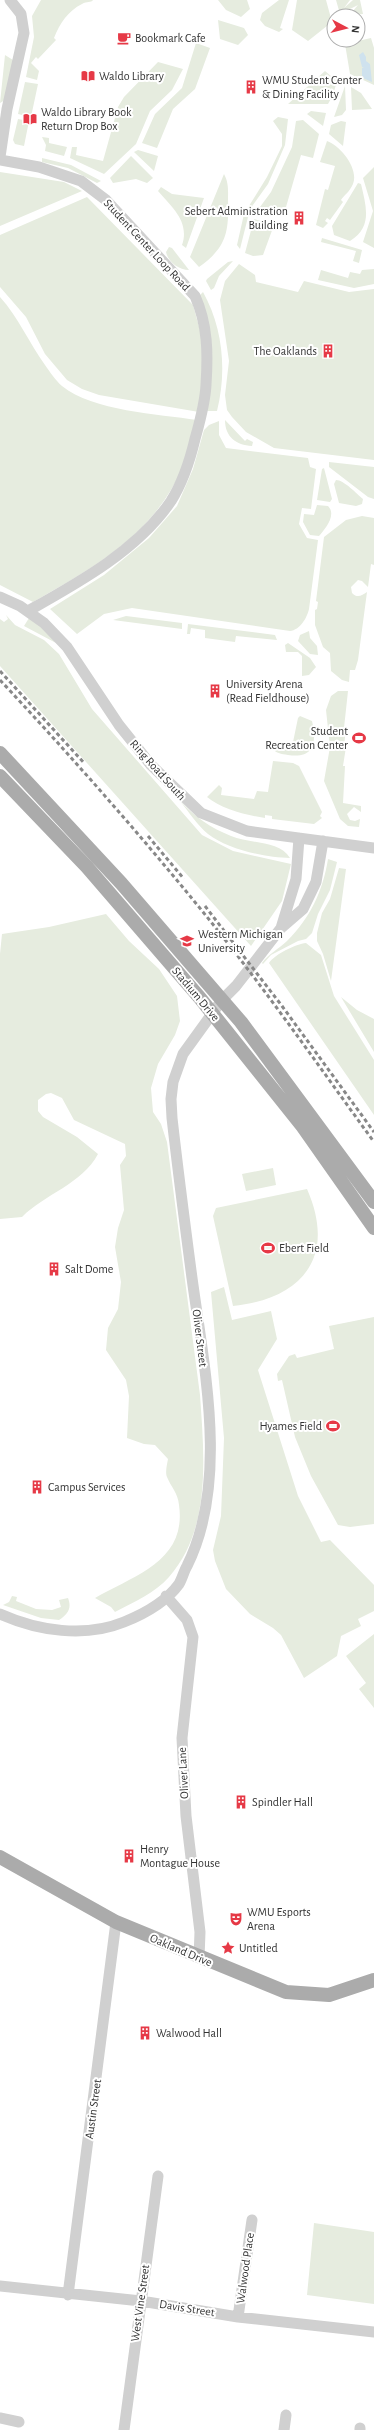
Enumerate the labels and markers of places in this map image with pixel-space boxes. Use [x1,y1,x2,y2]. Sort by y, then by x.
cafe icon: Bookmark Cafe [116,30,132,46]
place label: Bookmark Cafe [135,32,206,44]
library icon: Waldo Library [80,68,96,84]
place label: Waldo Library [99,70,164,83]
place label: WMU Student Center & Dining Facility [262,74,362,101]
building icon: WMU Student Center & Dining Facility [243,79,259,95]
place label: Waldo Library Book Return Drop Box [41,106,132,132]
library icon: Waldo Library Book Return Drop Box [22,111,38,127]
place label: Sebert Administration Building [185,205,288,231]
building icon: Sebert Administration Building [291,210,307,226]
building icon: The Oaklands [320,343,336,359]
place label: The Oaklands [254,345,317,357]
place label: University Arena (Read Fieldhouse) [226,678,310,704]
building icon: University Arena (Read Fieldhouse) [207,683,223,699]
place label: Student Recreation Center [265,725,348,751]
sports icon: Student Recreation Center [351,730,367,746]
place label: Western Michigan University [198,928,283,955]
school or university icon: Western Michigan University [179,933,195,949]
sports icon: Ebert Field [260,1240,276,1256]
place label: Ebert Field [279,1242,329,1254]
building icon: Salt Dome [46,1261,62,1277]
place label: Salt Dome [65,1263,113,1275]
sports icon: Hyames Field [325,1418,341,1434]
place label: Hyames Field [259,1420,322,1433]
building icon: Campus Services [29,1479,45,1495]
place label: Campus Services [48,1481,125,1493]
building icon: Spindler Hall [233,1794,249,1810]
place label: Spindler Hall [252,1796,313,1808]
place label: Henry Montague House [140,1843,220,1869]
building icon: Henry Montague House [121,1848,137,1864]
place label: WMU Esports Arena [247,1906,311,1932]
theatre icon: WMU Esports Arena [228,1911,244,1927]
place icon: Untitled [220,1940,236,1956]
place label: Untitled [239,1942,278,1954]
building icon: Walwood Hall [137,2025,153,2041]
place label: Walwood Hall [156,2027,222,2039]

